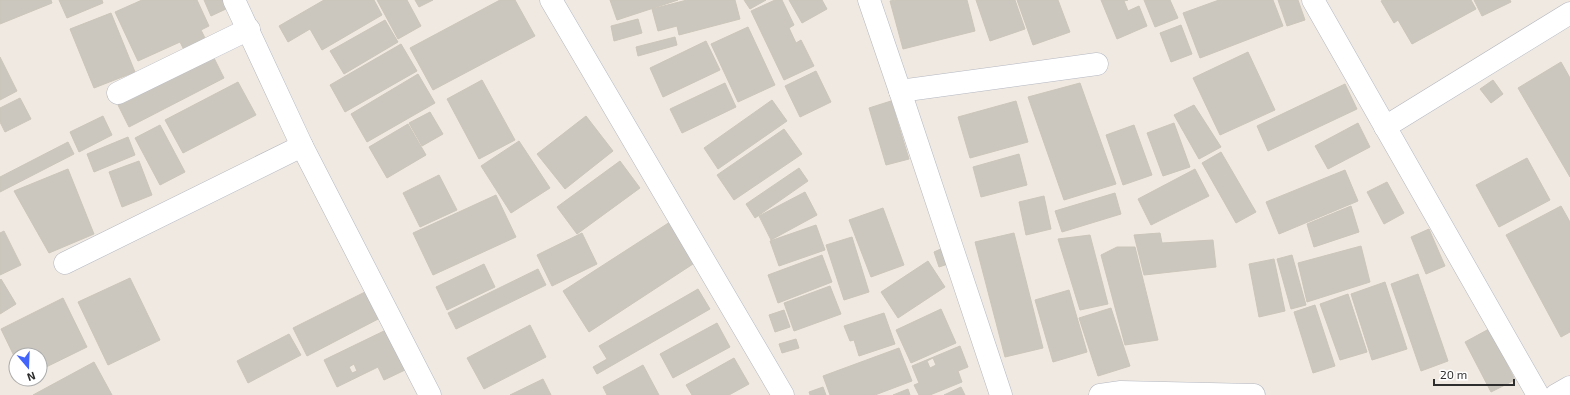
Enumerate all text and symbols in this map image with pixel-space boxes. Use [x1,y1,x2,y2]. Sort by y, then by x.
north arrow [8,347,48,387]
scale bar [1434,361,1514,387]
text: 20 m [1440,367,1467,381]
text: N [25,369,37,384]

